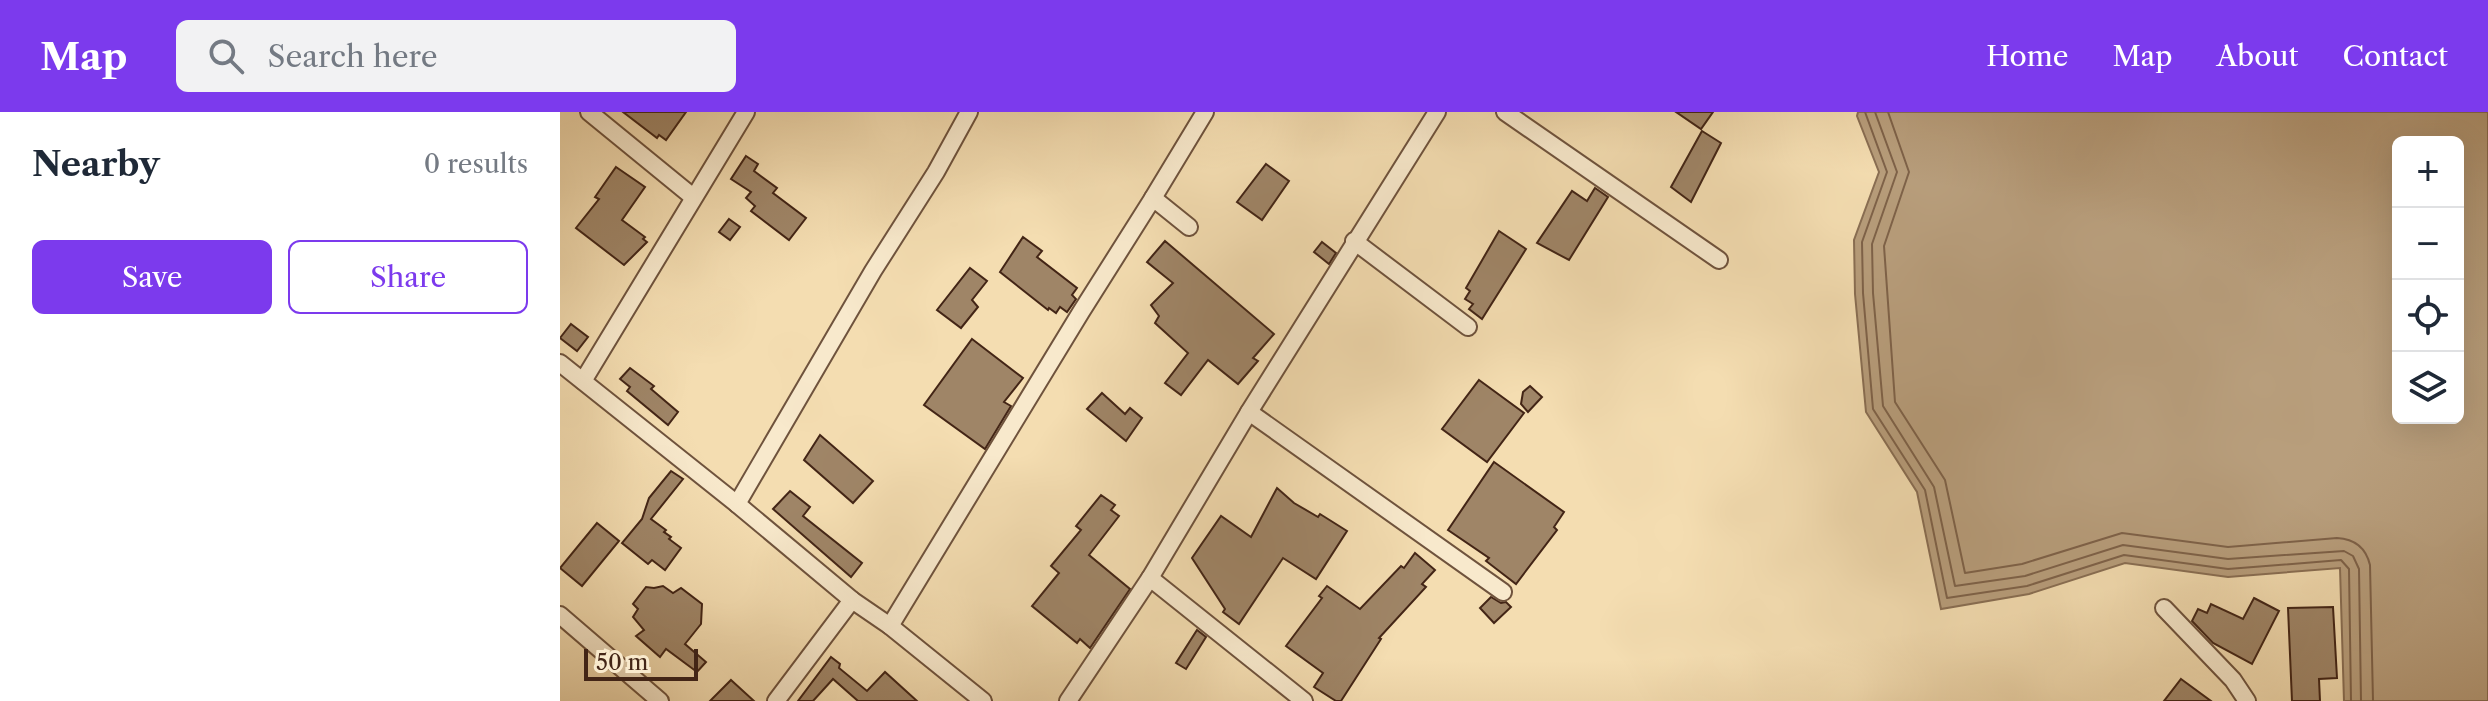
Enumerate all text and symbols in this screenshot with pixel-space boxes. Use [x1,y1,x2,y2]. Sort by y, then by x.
search box [176,20,736,92]
text: Map [40,33,128,80]
icon: search [204,34,248,78]
text: Search here [268,38,438,75]
text: Home [1986,39,2068,73]
text: Map [2112,39,2172,73]
text: About [2216,39,2298,73]
text: Contact [2342,39,2448,73]
map controls [2392,136,2464,424]
button: + [2392,136,2464,208]
text: Nearby [32,143,160,185]
text: 0 results [424,148,528,180]
button: − [2392,208,2464,280]
button: Save [32,240,272,314]
button: Share [288,240,528,314]
button: locate [2392,280,2464,352]
button: layers [2392,352,2464,424]
scale bar [584,645,698,681]
text: 50 m [596,649,648,676]

